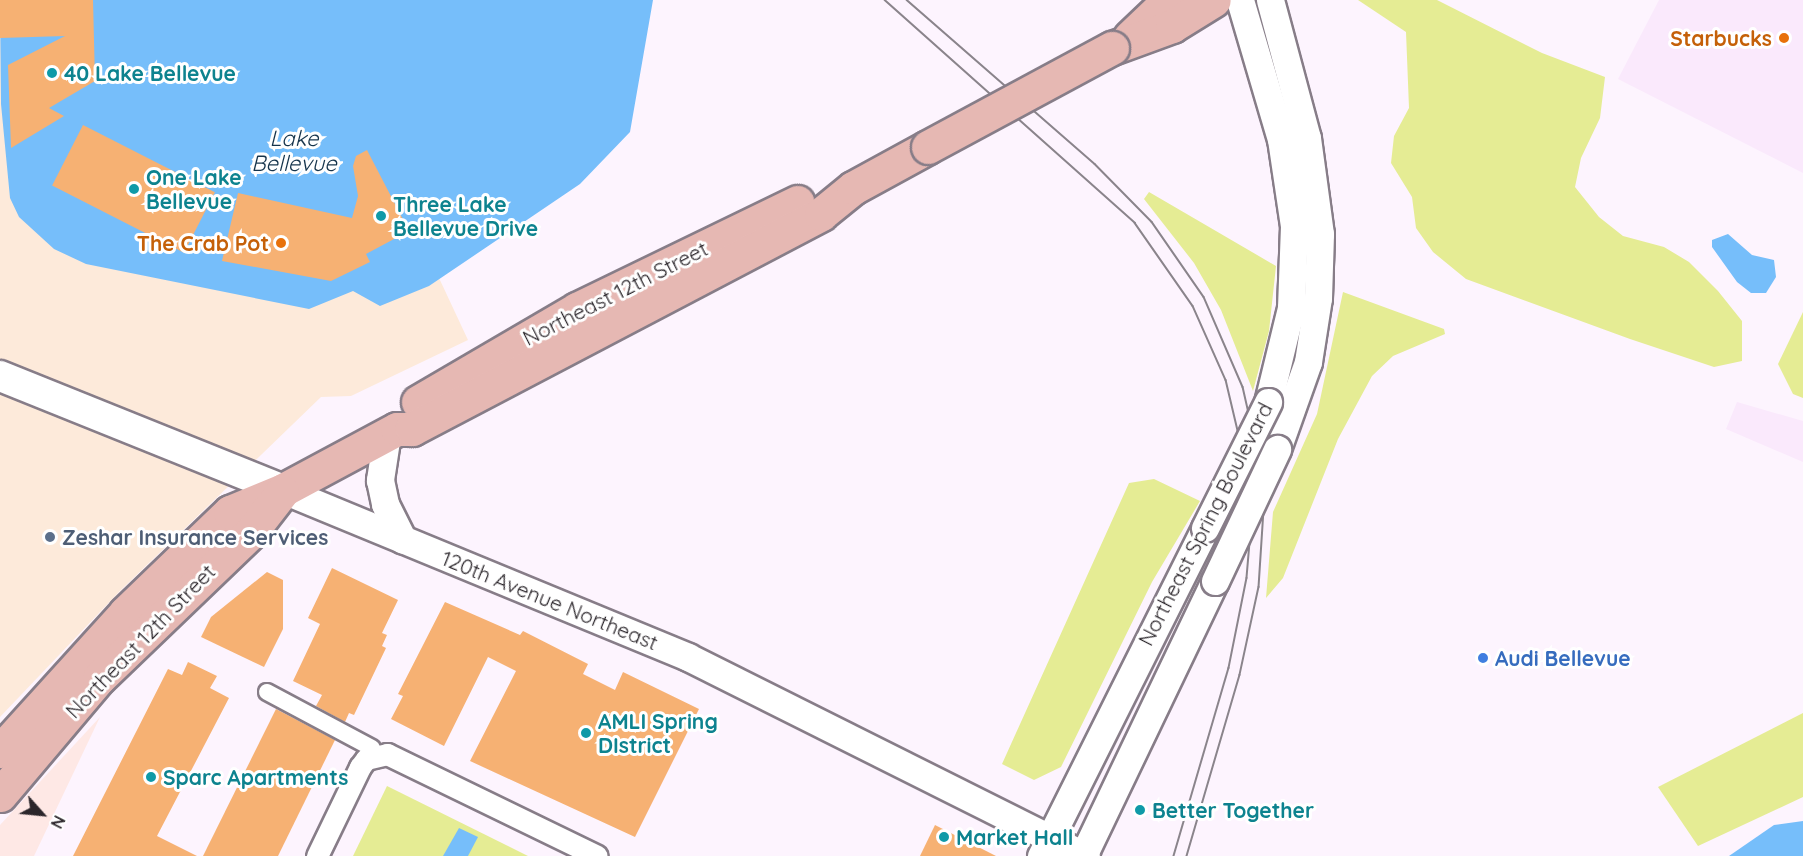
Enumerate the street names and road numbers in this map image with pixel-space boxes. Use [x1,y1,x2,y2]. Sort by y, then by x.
street label: Northeast 12th Street [518,235,712,351]
street label: Northeast Spring Boulevard [1133,398,1277,650]
street label: 120th Avenue Northeast [438,545,662,655]
street label: Northeast 12th Street [60,559,220,723]

